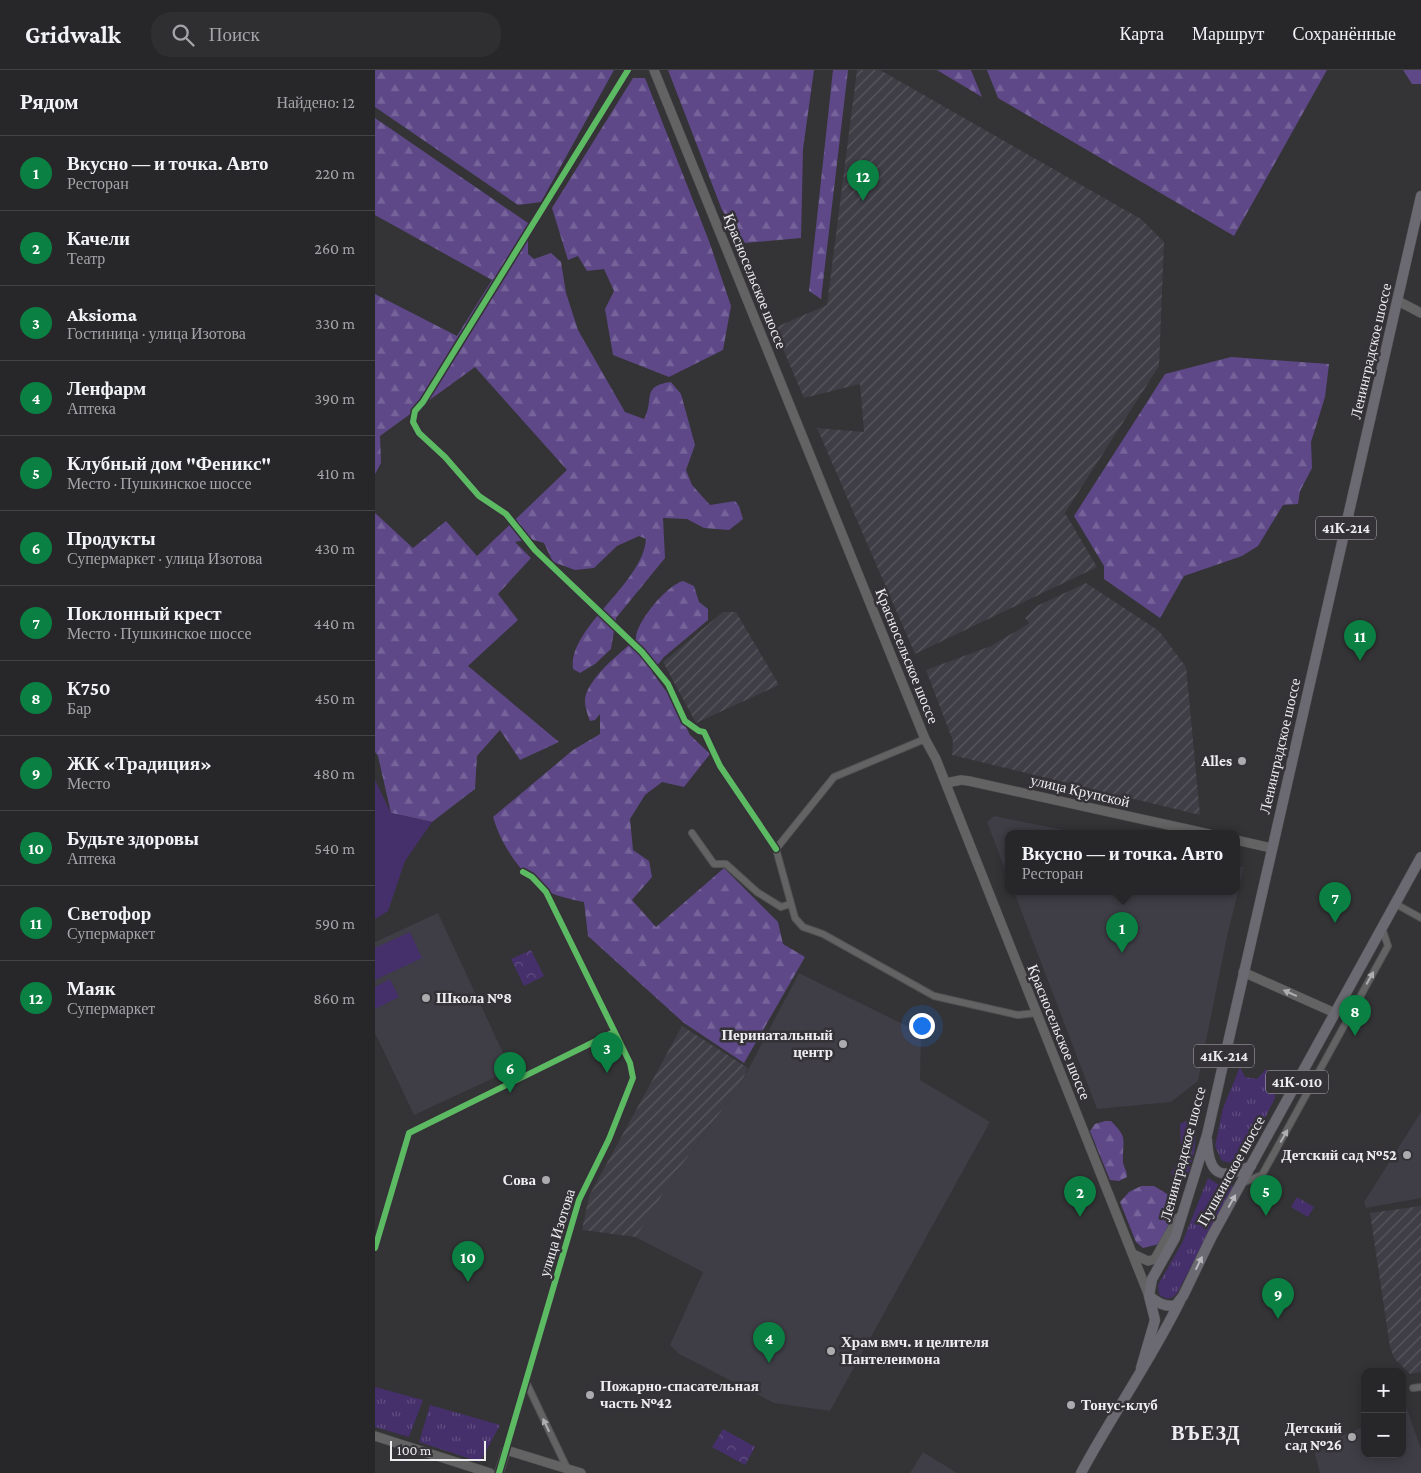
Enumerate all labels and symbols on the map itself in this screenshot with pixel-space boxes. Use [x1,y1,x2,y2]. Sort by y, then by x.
pin: 12 [847,160,879,201]
street label: Красносельское шоссе [721,211,790,351]
street label: Ленинградское шоссе [1348,281,1394,420]
road number: 41К-214 [1316,516,1376,539]
street label: Красносельское шоссе [873,586,942,726]
pin: 11 [1344,620,1376,661]
street label: Ленинградское шоссе [1257,676,1303,815]
place label: Alles [1200,753,1232,769]
marker: Alles [1236,755,1248,767]
street label: улица Крупской [1029,772,1131,810]
pin: 7 [1319,882,1351,923]
pin: 1 [1106,912,1138,953]
street label: Красносельское шоссе [1025,962,1094,1102]
one-way arrow [1366,971,1375,984]
one-way arrow [1283,989,1297,997]
place label: Школа №8 [436,990,512,1006]
marker: Школа №8 [420,992,432,1004]
pin: 8 [1339,995,1371,1036]
your location [909,1013,935,1039]
place label: Перинатальный центр [721,1027,833,1060]
pin: 3 [591,1032,623,1073]
marker: Перинатальный центр [837,1038,849,1050]
road number: 41К-214 [1194,1044,1254,1068]
pin: 6 [494,1052,526,1093]
road number: 41К-010 [1266,1070,1328,1094]
street label: Ленинградское шоссе [1157,1085,1209,1223]
street label: Пушкинское шоссе [1194,1113,1268,1229]
one-way arrow [1280,1128,1288,1143]
place label: Детский сад №52 [1281,1147,1397,1163]
marker: Детский сад №52 [1401,1149,1413,1161]
place label: Сова [502,1172,536,1188]
marker: Сова [540,1174,552,1186]
pin: 5 [1250,1175,1282,1216]
pin: 2 [1064,1176,1096,1217]
street label: улица Изотова [536,1187,578,1279]
one-way arrow [1228,1194,1236,1209]
pin: 10 [452,1241,484,1282]
one-way arrow [1195,1256,1203,1271]
pin: 9 [1262,1278,1294,1319]
pin: 4 [753,1322,785,1363]
place label: Храм вмч. и целителя Пантелеимона [841,1334,989,1367]
marker: Храм вмч. и целителя Пантелеимона [825,1345,837,1357]
place label: Пожарно-спасательная часть №42 [600,1378,759,1411]
marker: Пожарно-спасательная часть №42 [584,1389,596,1401]
place label: Тонус-клуб [1081,1397,1158,1413]
marker: Тонус-клуб [1065,1399,1077,1411]
one-way arrow [542,1418,550,1432]
place label: Детский сад №26 [1285,1420,1342,1453]
district label: ВЪЕЗД [1171,1422,1241,1445]
marker: Детский сад №26 [1346,1431,1358,1443]
scale bar [390,1438,486,1461]

